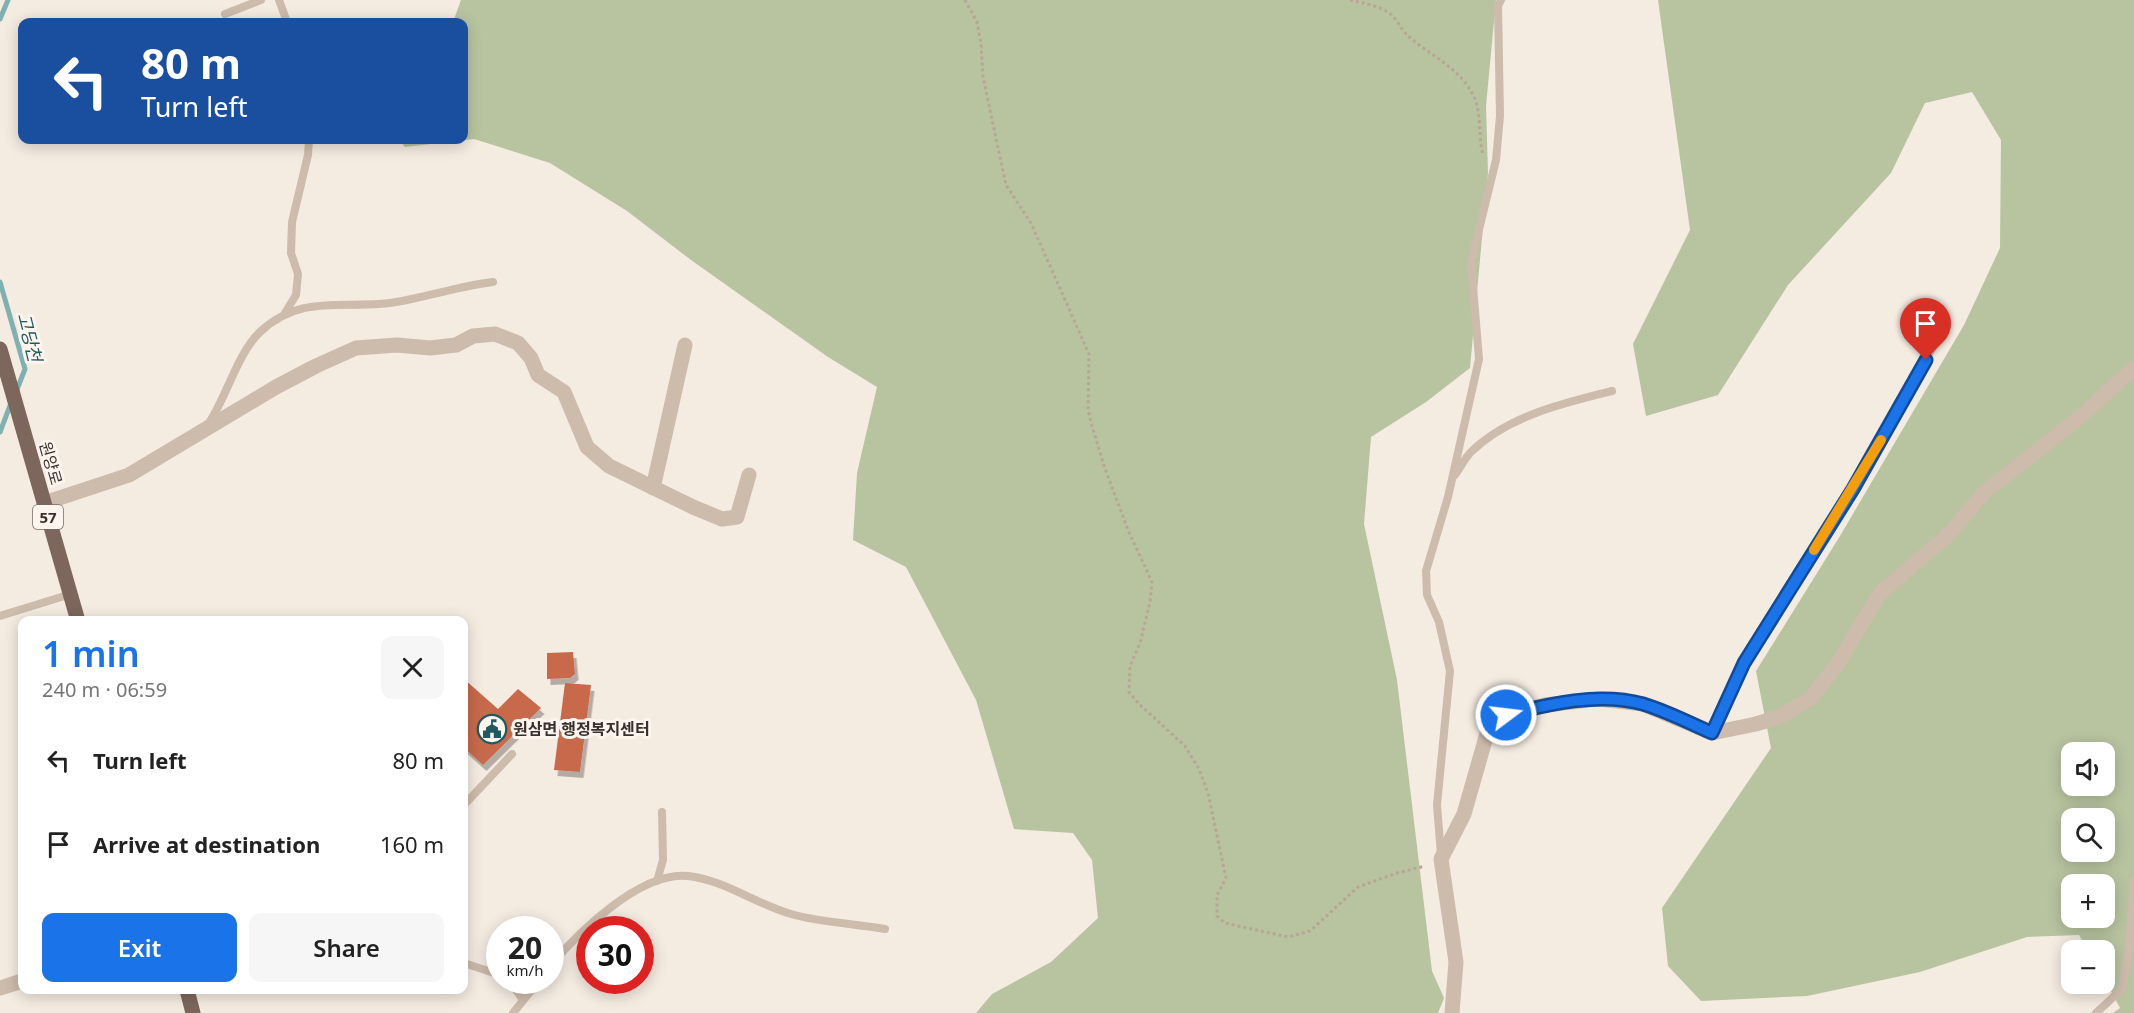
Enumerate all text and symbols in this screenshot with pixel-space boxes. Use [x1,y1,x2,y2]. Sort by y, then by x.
text: 80 m [141,34,241,91]
icon: left [42,42,120,120]
text: Turn left [141,88,247,125]
pin [1900,298,1951,360]
icon: arrive [1909,307,1942,340]
water label: 고당천 [12,310,48,366]
street label: 원양로 [34,439,68,488]
road number: 57 [33,505,63,529]
text: 1 min [42,629,140,678]
button: close [381,636,444,699]
text: 240 m · 06:59 [42,676,167,703]
position arrow [1474,683,1538,747]
public building icon: 원삼면 행정복지센터 [476,713,508,745]
place label: 원삼면 행정복지센터 [513,718,650,740]
map controls [2061,742,2115,994]
button: sound [2061,742,2115,796]
icon: left [42,744,75,777]
text: Turn left [93,745,187,775]
text: 80 m [393,745,444,775]
button: search [2061,808,2115,862]
icon: arrive [42,828,75,861]
text: Arrive at destination [93,829,320,859]
text: 160 m [380,829,444,859]
button: + [2061,874,2115,928]
button: Exit [42,913,237,982]
button: Share [249,913,444,982]
speed limit sign: 30 [576,916,654,994]
text: 20 [508,927,542,968]
button: − [2061,940,2115,994]
text: km/h [507,960,543,980]

